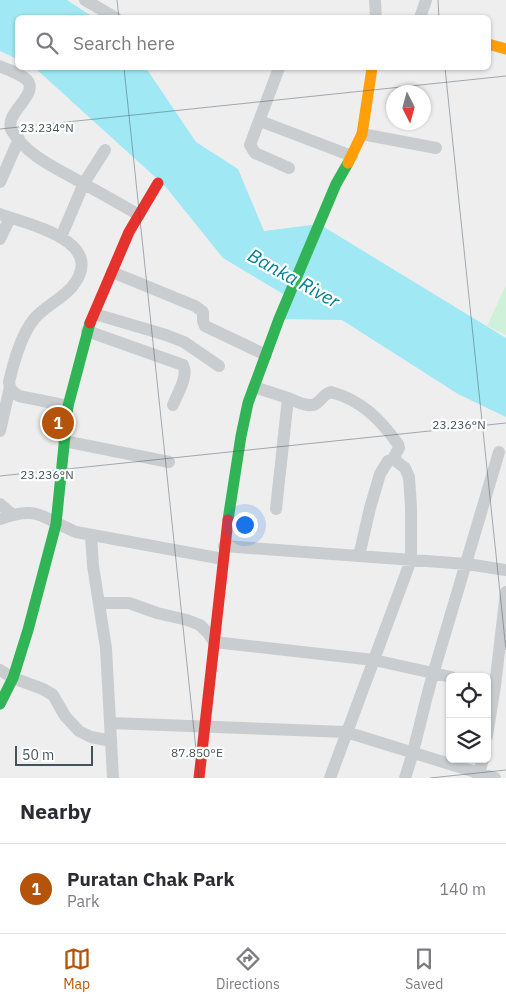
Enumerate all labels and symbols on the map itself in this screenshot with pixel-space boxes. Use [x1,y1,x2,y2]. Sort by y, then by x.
north arrow [386,85,431,130]
text: 23.234°N [20,120,74,135]
water label: Banka River [244,243,345,314]
pin: 1 [42,404,74,442]
text: 23.236°N [432,417,486,432]
text: 23.236°N [20,467,74,482]
your location [232,512,258,538]
scale bar [15,743,92,766]
text: 87.850°E [171,745,223,760]

